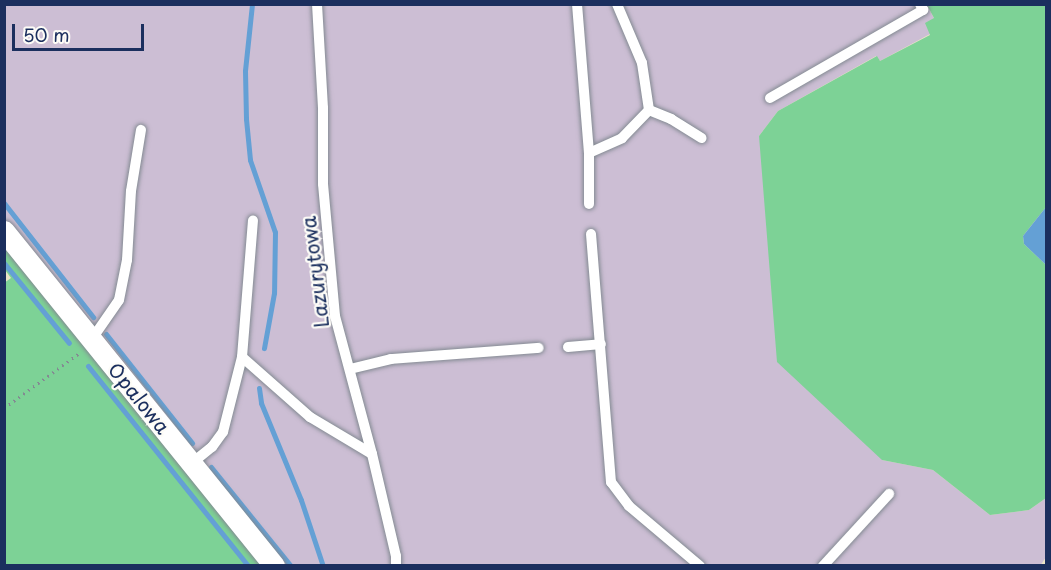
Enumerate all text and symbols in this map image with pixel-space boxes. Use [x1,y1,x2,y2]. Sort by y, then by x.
scale bar [15,12,147,50]
text: 50 m [23,21,70,48]
street label: Lazurytowa [296,215,334,329]
street label: Opalowa [103,358,175,438]

